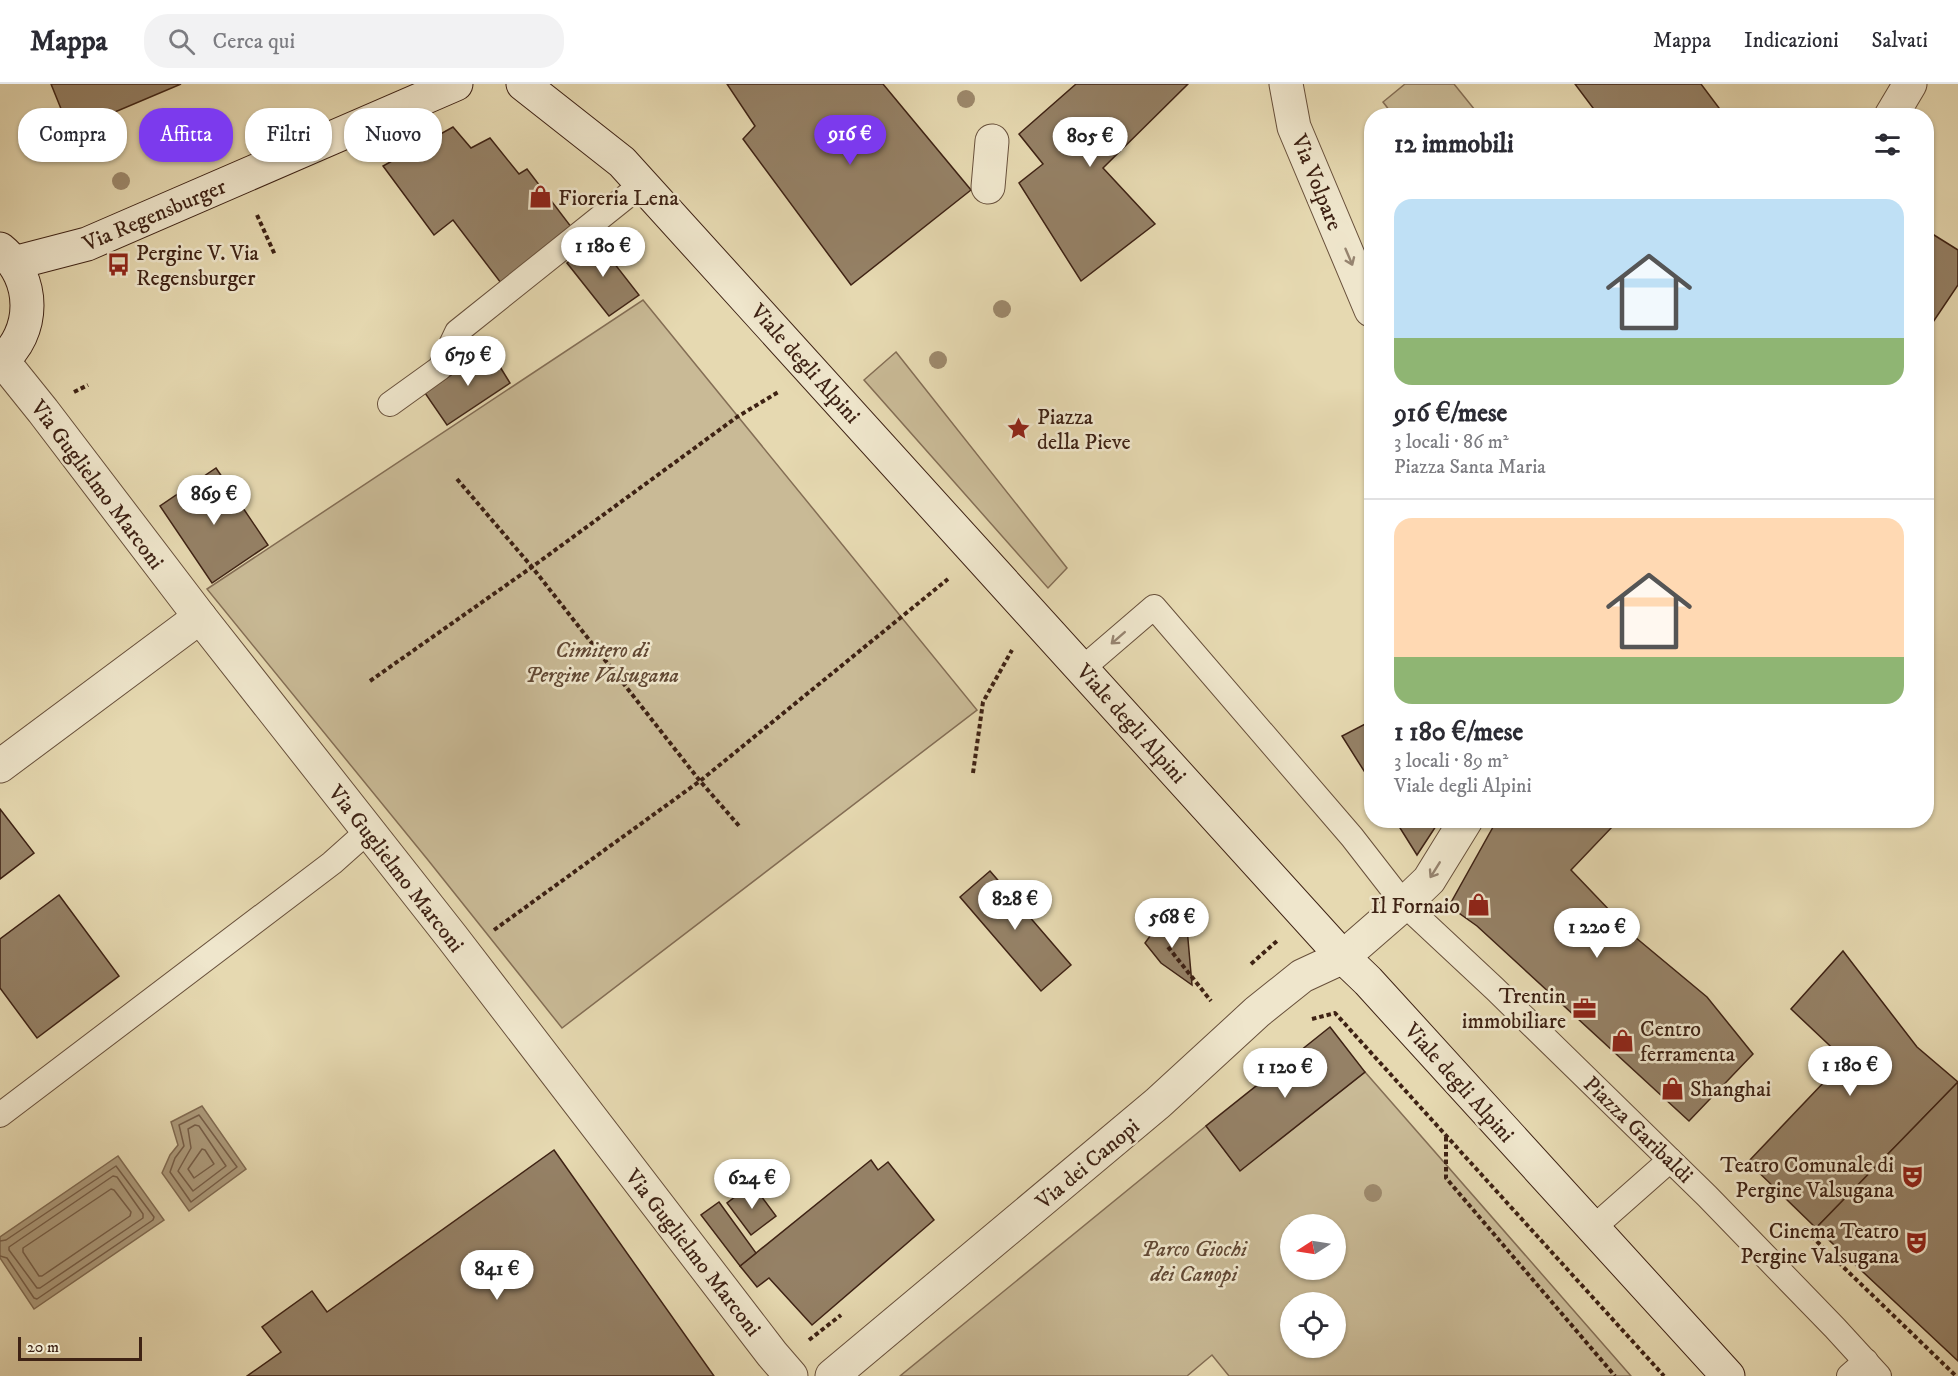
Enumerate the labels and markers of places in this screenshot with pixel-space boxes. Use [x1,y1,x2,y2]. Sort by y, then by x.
pin: 916 € [808,115,892,166]
pin: 805 € [1048,117,1132,168]
shop icon: Fioreria Lena [527,184,553,210]
place label: Fioreria Lena [558,185,679,212]
pin: 1 180 € [548,227,658,278]
place label: Pergine V. Via Regensburger [136,240,260,292]
bus stop icon: Pergine V. Via Regensburger [105,252,131,278]
pin: 679 € [426,336,510,387]
place label: Piazza della Pieve [1037,404,1131,456]
place icon: Piazza della Pieve [1006,416,1032,442]
pin: 869 € [172,475,256,526]
pin: 828 € [973,880,1057,931]
shop icon: Il Fornaio [1465,892,1491,918]
place label: Il Fornaio [1371,893,1460,920]
pin: 568 € [1130,898,1214,949]
pin: 1 220 € [1542,908,1652,959]
place label: Trentin immobiliare [1462,983,1566,1035]
office icon: Trentin immobiliare [1571,995,1597,1021]
place label: Centro ferramenta [1640,1016,1736,1068]
shop icon: Centro ferramenta [1609,1028,1635,1054]
pin: 1 180 € [1795,1046,1905,1097]
pin: 1 120 € [1230,1048,1340,1099]
shop icon: Shanghai [1659,1075,1685,1101]
place label: Shanghai [1690,1076,1771,1103]
place label: Teatro Comunale di Pergine Valsugana [1720,1152,1895,1204]
pin: 624 € [710,1159,794,1210]
theatre icon: Teatro Comunale di Pergine Valsugana [1899,1164,1925,1190]
place label: Cinema Teatro Pergine Valsugana [1740,1218,1900,1270]
theatre icon: Cinema Teatro Pergine Valsugana [1904,1230,1930,1256]
pin: 841 € [455,1250,539,1301]

